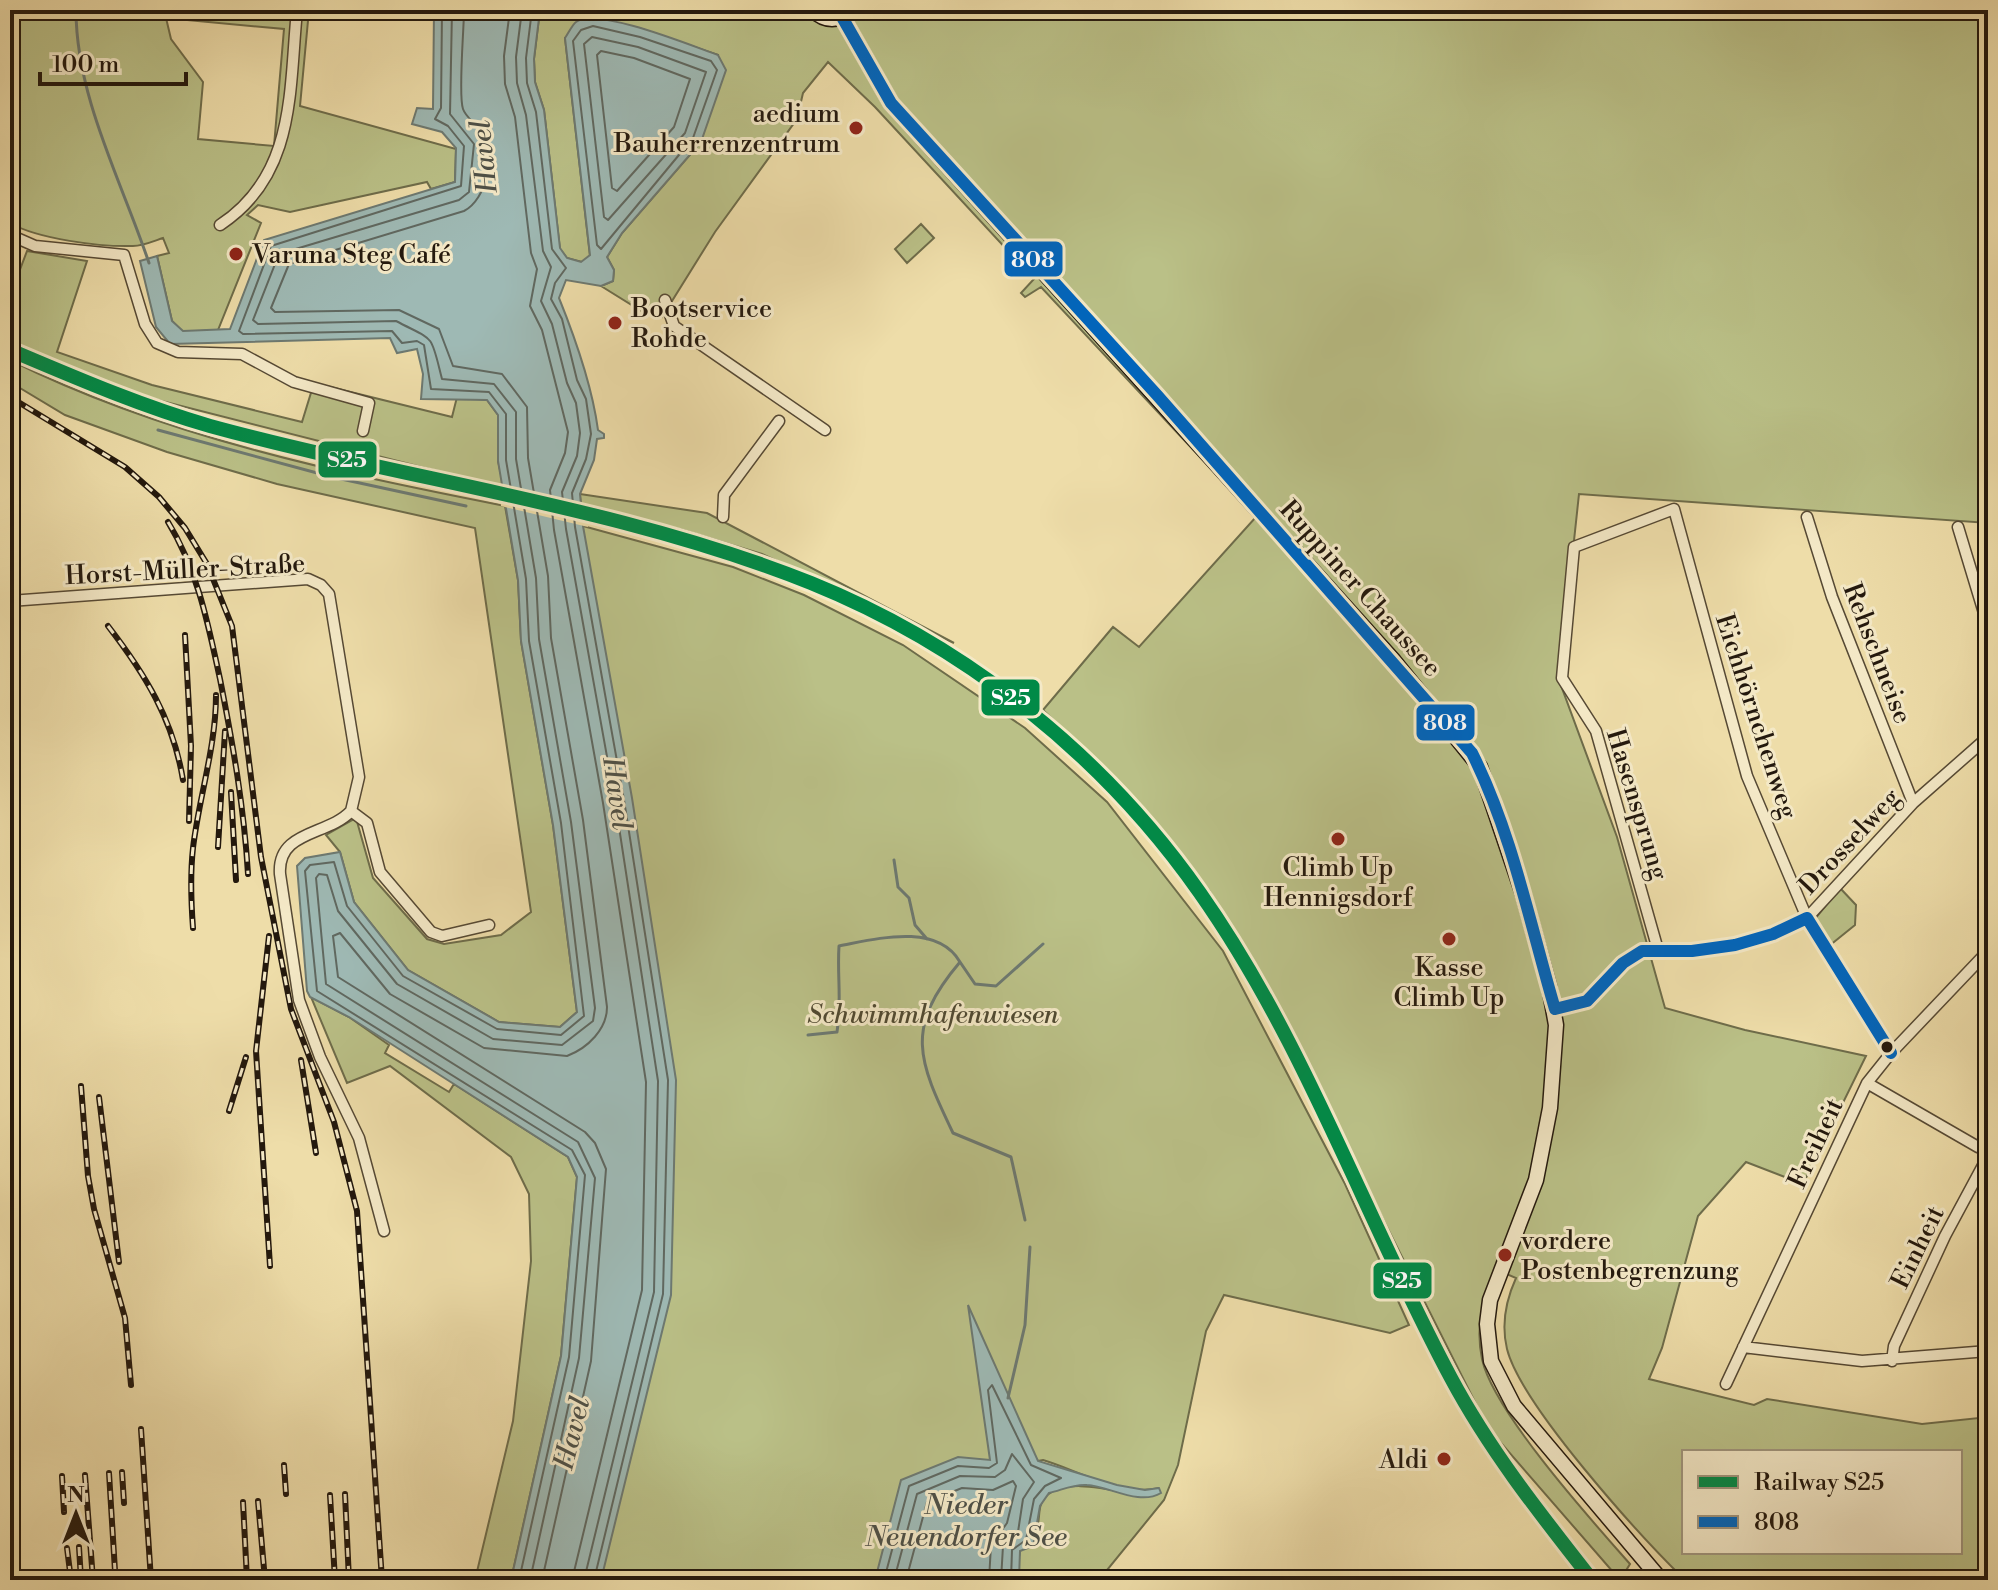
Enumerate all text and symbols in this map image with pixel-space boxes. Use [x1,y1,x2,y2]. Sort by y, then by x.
scale bar [40,36,186,86]
text: 100 m [52,50,119,80]
place label: aedium Bauherrenzentrum [613,98,840,160]
water label: Havel [463,118,506,196]
marker: aedium Bauherrenzentrum [847,119,865,137]
place label: Varuna Steg Café [251,239,451,271]
line badge: 808 [1003,240,1064,278]
marker: Varuna Steg Café [227,245,245,263]
text: 808 [1011,247,1055,274]
place label: Bootservice Rohde [630,293,772,355]
marker: Bootservice Rohde [606,314,624,332]
line badge: S25 [317,440,378,479]
text: S25 [327,447,367,474]
street label: Ruppiner Chaussee [1272,494,1448,684]
street label: Horst-Müller-Straße [64,548,306,592]
street label: Rehschneise [1836,579,1919,728]
street label: Eichhörnchenweg [1708,610,1804,823]
line badge: S25 [980,678,1041,717]
text: S25 [991,685,1031,712]
line badge: 808 [1415,703,1476,742]
text: 808 [1423,710,1467,737]
street label: Hasensprung [1599,725,1675,884]
water label: Havel [594,753,639,832]
street label: Drosselweg [1792,782,1907,901]
marker: Climb Up Hennigsdorf [1329,830,1347,848]
place label: Climb Up Hennigsdorf [1263,852,1414,914]
marker: Kasse Climb Up [1440,930,1458,948]
place label: Kasse Climb Up [1394,952,1504,1014]
park label: Schwimmhafenwiesen [807,999,1059,1031]
unlabelled marker [1879,1039,1895,1055]
street label: Freiheit [1781,1093,1851,1194]
street label: Einheit [1884,1201,1952,1294]
place label: vordere Postenbegrenzung [1520,1225,1739,1287]
marker: vordere Postenbegrenzung [1496,1246,1514,1264]
line badge: S25 [1372,1261,1433,1300]
text: S25 [1382,1268,1422,1295]
water label: Havel [546,1393,598,1474]
place label: Aldi [1378,1444,1428,1476]
marker: Aldi [1435,1450,1453,1468]
legend [1682,1450,1962,1554]
text: Railway S25 [1754,1468,1884,1498]
north arrow [36,1474,116,1554]
text: N [67,1482,85,1509]
water label: Nieder Neuendorfer See [864,1488,1067,1555]
text: 808 [1754,1508,1799,1538]

